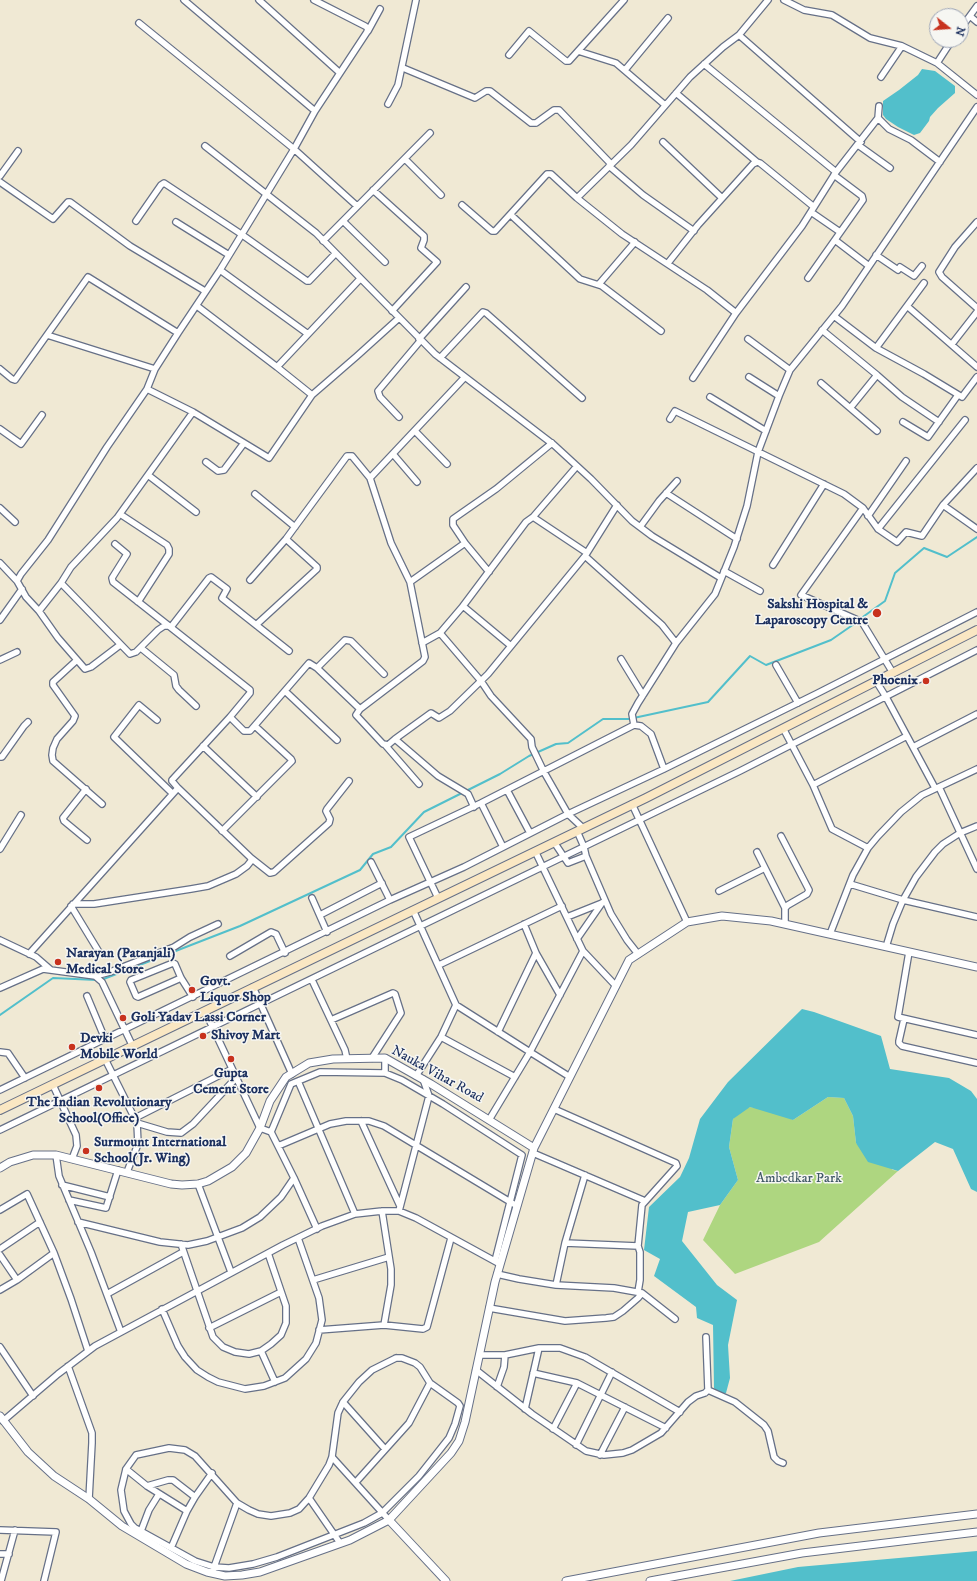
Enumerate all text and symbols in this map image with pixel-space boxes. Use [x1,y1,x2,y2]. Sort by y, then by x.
north arrow [929,8,969,48]
text: N [952,25,968,38]
place label: Sakshi Hospital & Laparoscopy Centre [755,597,868,630]
marker: Sakshi Hospital & Laparoscopy Centre [871,607,883,619]
place label: Phoenix [872,673,918,689]
marker: Phoenix [921,676,931,686]
place label: Narayan (Patanjali) Medical Store [66,946,175,978]
marker: Narayan (Patanjali) Medical Store [53,957,63,967]
place label: Govt. Liquor Shop [200,974,271,1006]
marker: Govt. Liquor Shop [187,985,197,995]
place label: Goli Yadav Lassi Corner [131,1010,266,1026]
marker: Goli Yadav Lassi Corner [118,1013,128,1023]
place label: Shivoy Mart [211,1028,280,1044]
place label: Devki Mobile World [80,1031,158,1064]
marker: Shivoy Mart [198,1031,208,1041]
marker: Devki Mobile World [67,1042,77,1052]
street label: Nauka Vihar Road [388,1043,486,1107]
marker: Gupta Cement Store [226,1054,236,1064]
place label: Gupta Cement Store [193,1066,269,1098]
marker: The Indian Revolutionary School(Office) [94,1083,104,1093]
place label: The Indian Revolutionary School(Office) [26,1095,172,1128]
place label: Surmount International School(Jr. Wing) [94,1135,226,1168]
marker: Surmount International School(Jr. Wing) [81,1146,91,1156]
park label: Ambedkar Park [756,1171,842,1187]

